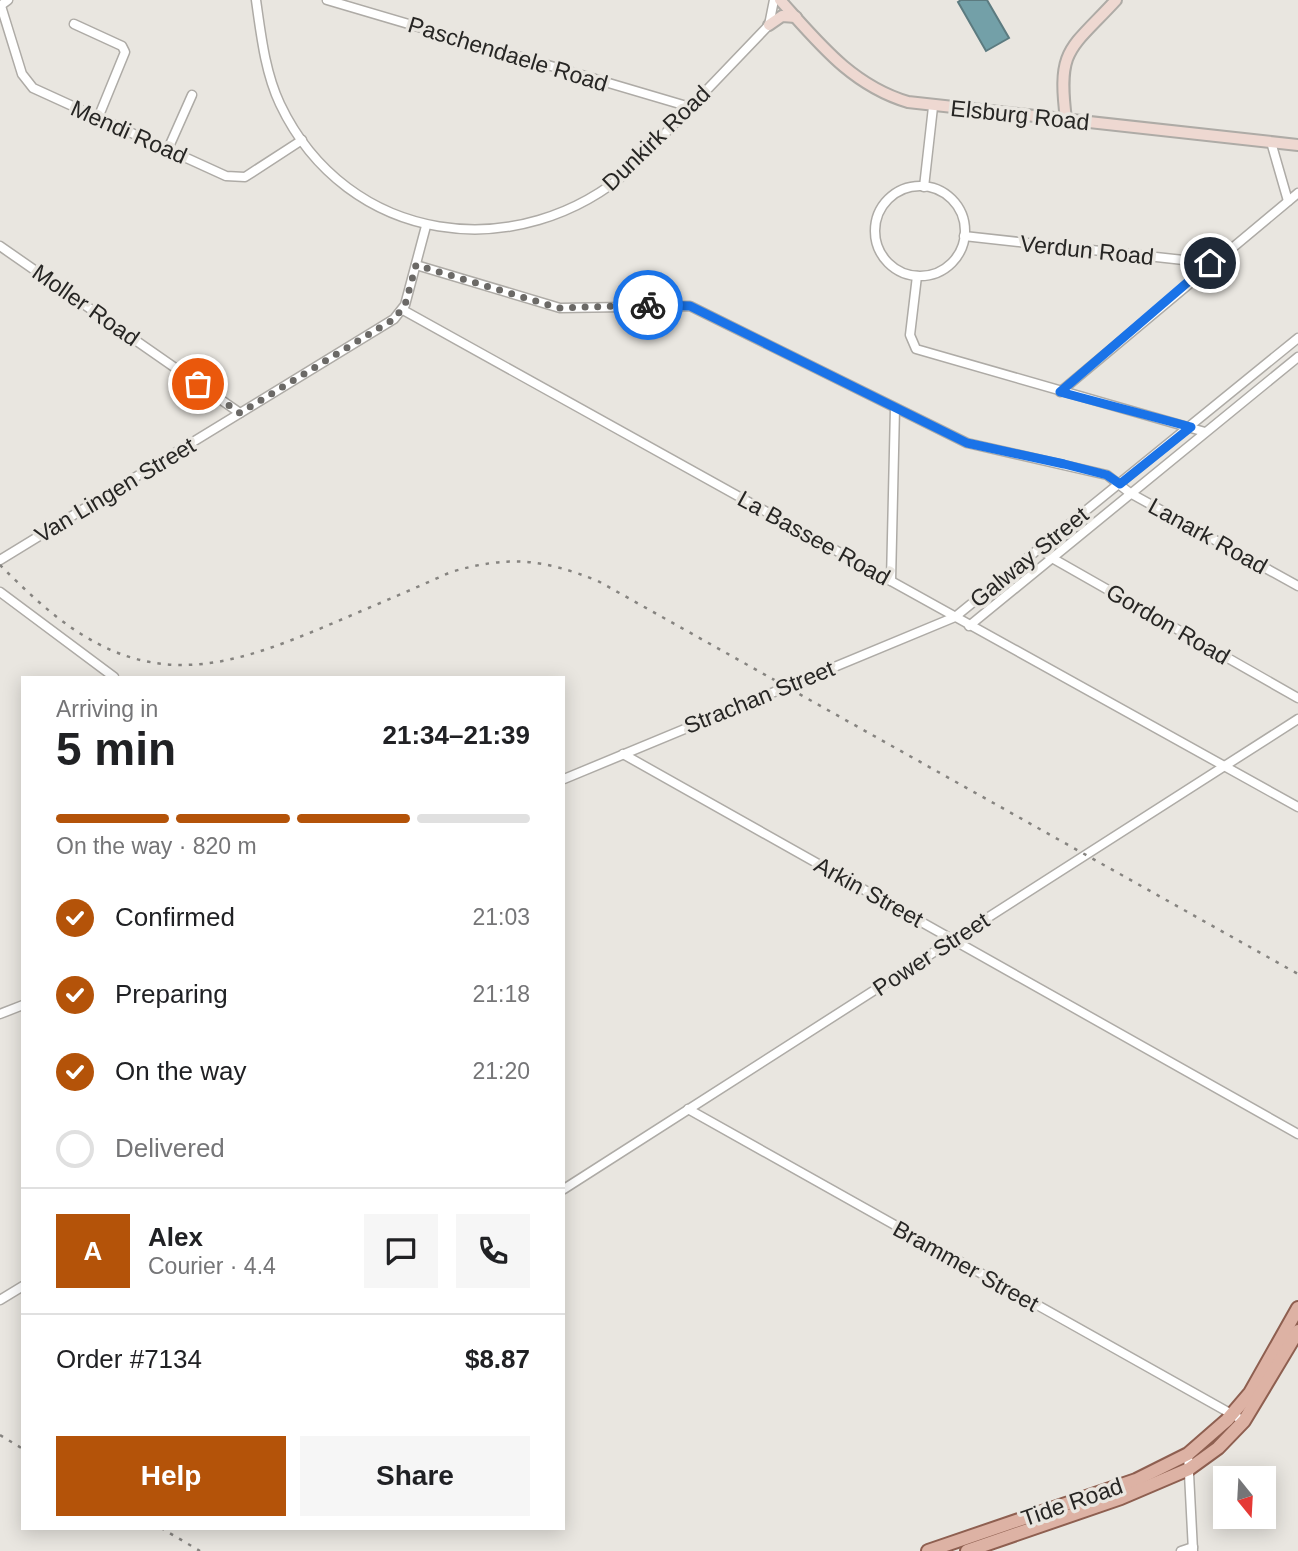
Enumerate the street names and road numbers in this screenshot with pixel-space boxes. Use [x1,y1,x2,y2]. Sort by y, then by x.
street label: Paschendaele Road [405,11,611,97]
street label: Dunkirk Road [597,80,715,196]
street label: Mendi Road [67,95,191,169]
street label: Elsburg Road [949,95,1091,135]
street label: Verdun Road [1019,230,1155,270]
street label: Moller Road [28,259,144,351]
street label: Van Lingen Street [30,432,200,548]
street label: La Bassee Road [733,485,895,591]
street label: Lanark Road [1144,493,1272,579]
street label: Galway Street [965,501,1094,613]
street label: Gordon Road [1102,578,1234,670]
street label: Strachan Street [680,655,839,739]
street label: Arkin Street [810,852,928,933]
street label: Power Street [868,907,994,1001]
street label: Brammer Street [889,1215,1044,1317]
street label: Tide Road [1018,1473,1126,1531]

